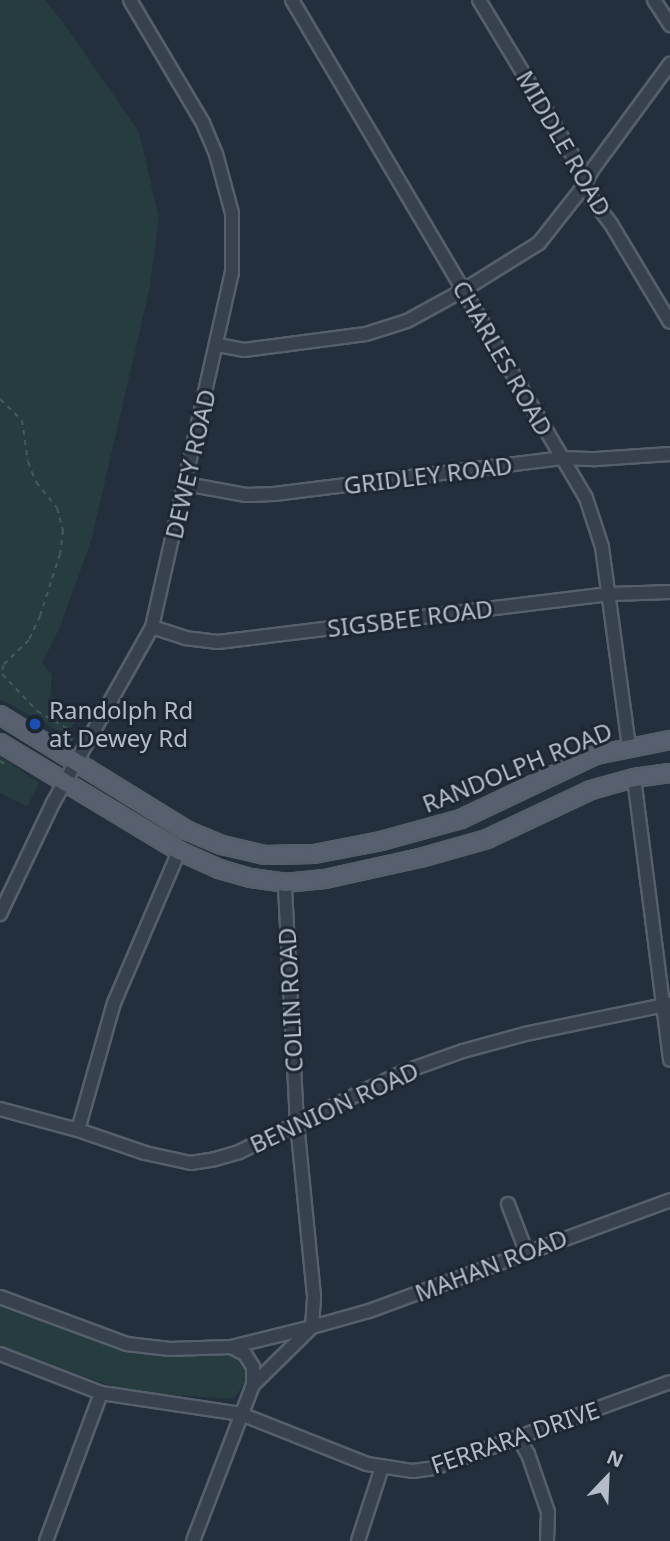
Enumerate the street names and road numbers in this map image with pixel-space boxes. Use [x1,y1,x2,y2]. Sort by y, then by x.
street label: MIDDLE ROAD [511,65,617,221]
street label: CHARLES ROAD [447,275,559,441]
street label: DEWEY ROAD [159,387,221,541]
street label: GRIDLEY ROAD [342,450,514,500]
street label: SIGSBEE ROAD [326,594,494,642]
street label: RANDOLPH ROAD [418,716,616,818]
street label: COLIN ROAD [272,927,308,1073]
street label: BENNION ROAD [245,1055,423,1159]
street label: MAHAN ROAD [411,1223,571,1307]
street label: FERRARA DRIVE [427,1395,603,1479]

